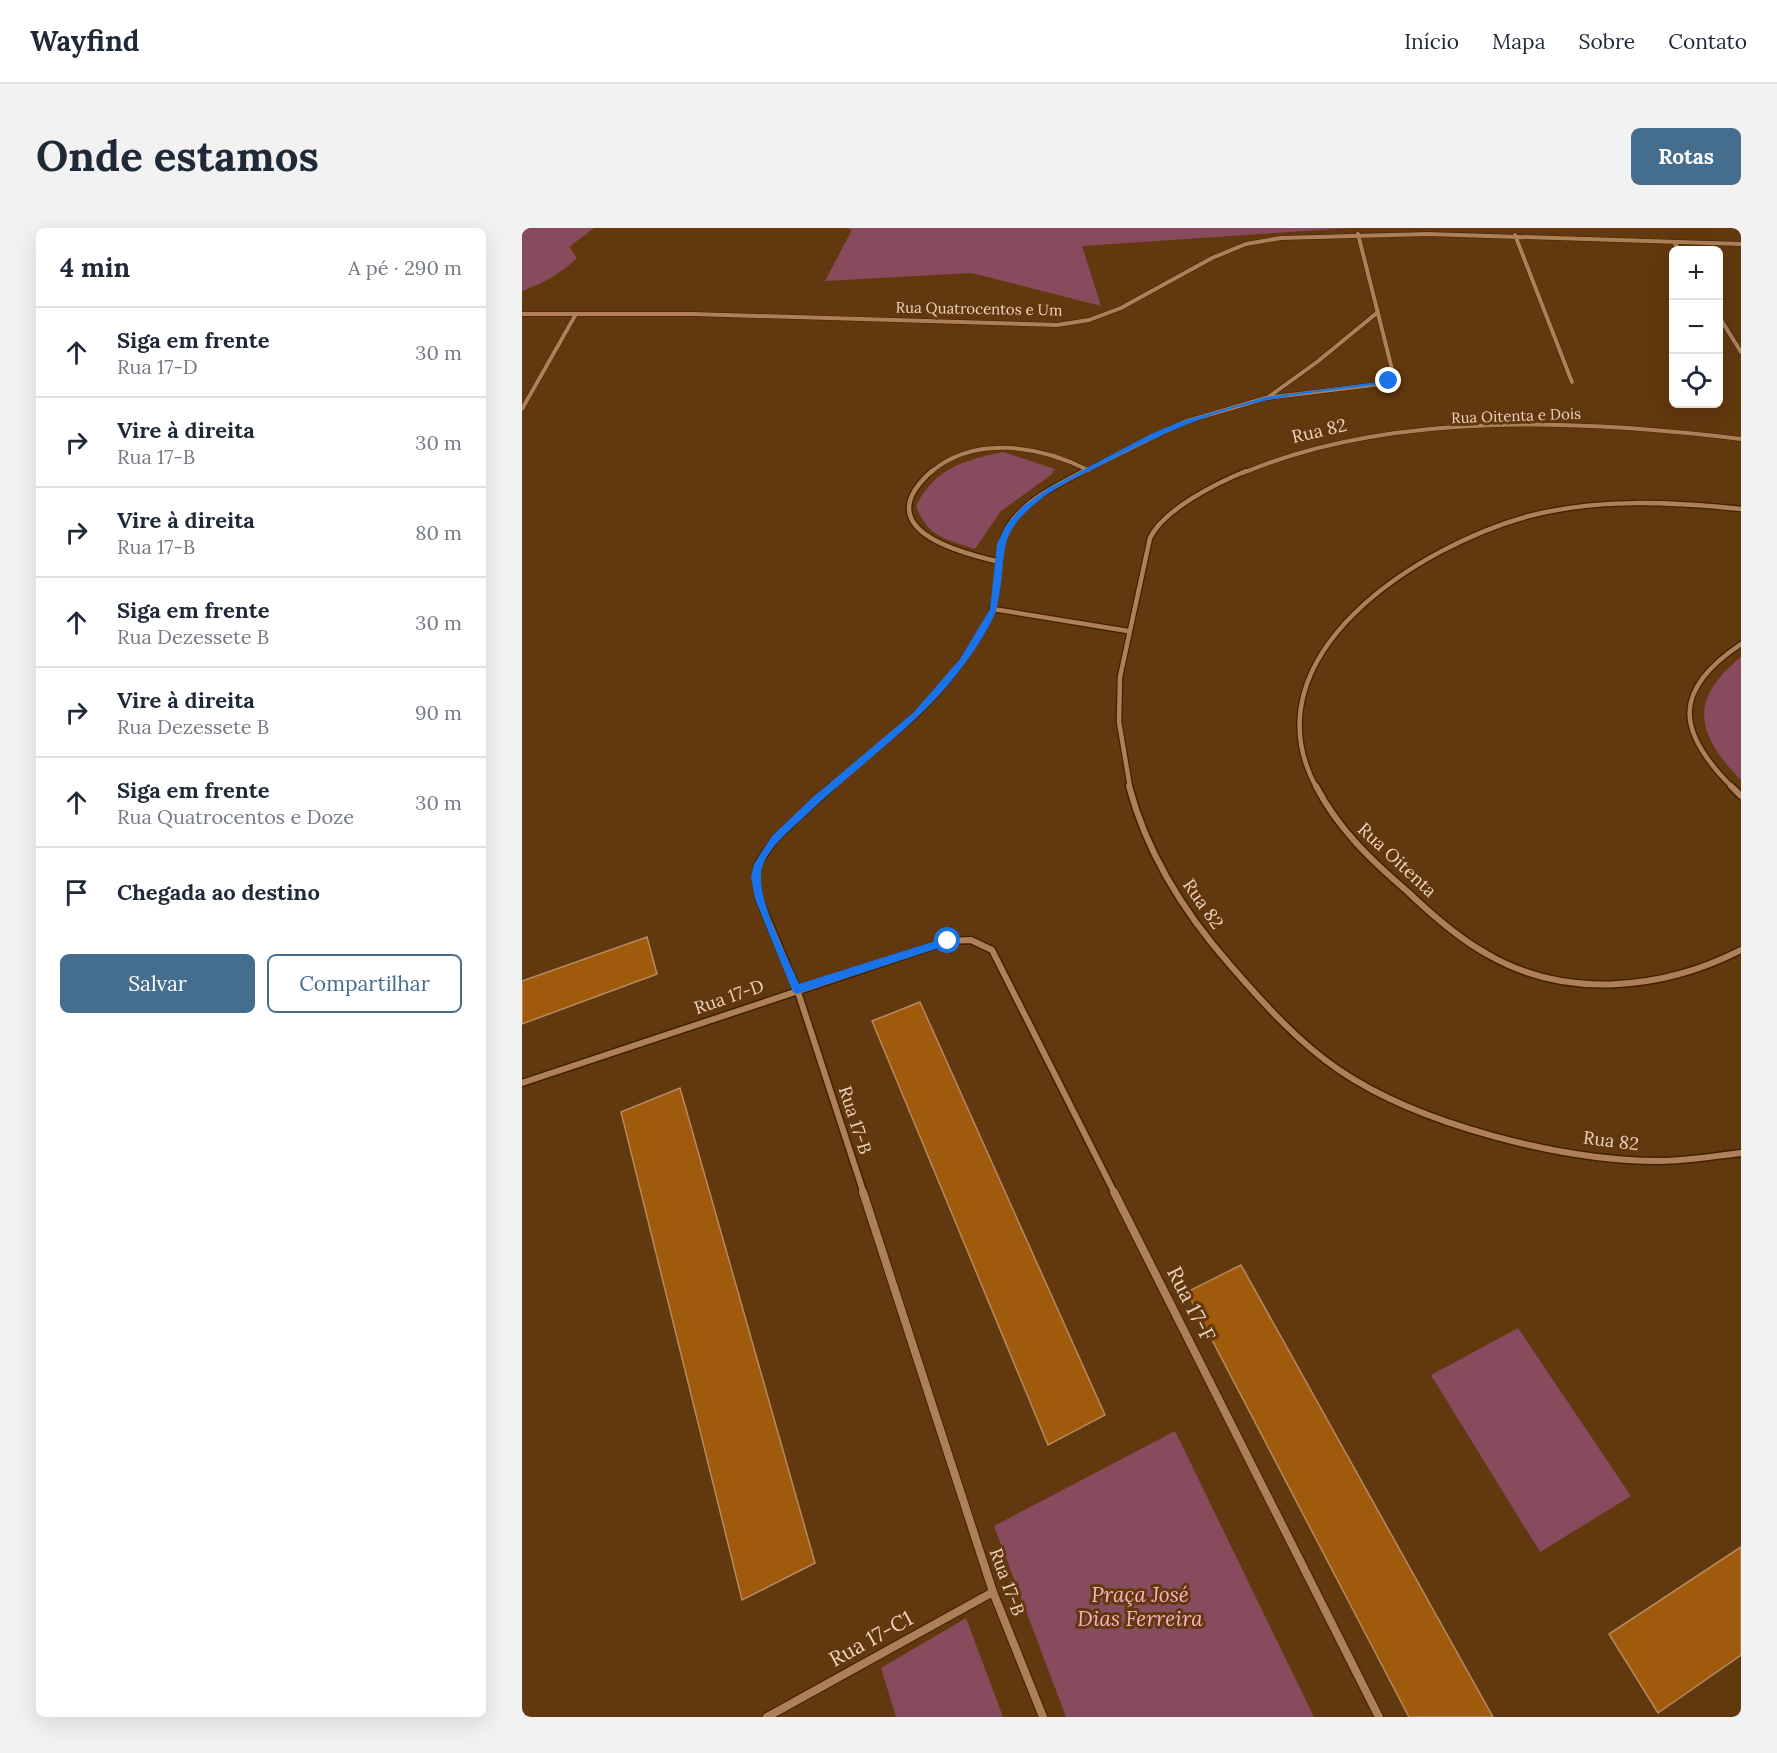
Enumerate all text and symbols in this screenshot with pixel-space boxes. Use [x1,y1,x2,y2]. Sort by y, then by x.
text: Wayfind [30,23,139,59]
text: Início [1404,28,1459,55]
text: Mapa [1492,28,1546,55]
text: Sobre [1579,28,1635,55]
text: Contato [1668,28,1747,55]
button: Rotas [1631,128,1741,185]
text: Onde estamos [36,129,319,183]
map controls [1669,246,1723,408]
button: + [1669,246,1723,300]
text: 4 min [60,251,130,284]
text: A pé · 290 m [348,255,462,280]
street label: Rua Quatrocentos e Um [895,298,1063,319]
button: − [1669,300,1723,354]
text: Siga em frente [117,326,270,354]
icon: ahead [60,336,93,369]
text: 30 m [415,340,462,365]
text: Rua 17-D [117,354,198,379]
button: locate [1669,354,1723,408]
route end [1375,367,1401,393]
street label: Rua Oitenta e Dois [1451,404,1581,427]
street label: Rua 82 [1289,413,1349,448]
text: Vire à direita [117,416,255,444]
icon: right [60,426,93,459]
text: 30 m [415,430,462,455]
text: Rua 17-B [117,444,195,469]
text: Vire à direita [117,506,255,534]
icon: right [60,516,93,549]
text: 80 m [415,520,462,545]
text: Rua 17-B [117,534,195,559]
text: Siga em frente [117,596,270,624]
icon: ahead [60,606,93,639]
text: 30 m [415,610,462,635]
text: Rua Dezessete B [117,624,269,649]
text: Vire à direita [117,686,255,714]
icon: right [60,696,93,729]
text: 90 m [415,700,462,725]
text: Rua Dezessete B [117,714,269,739]
text: Siga em frente [117,776,270,804]
icon: ahead [60,786,93,819]
text: 30 m [415,790,462,815]
text: Rua Quatrocentos e Doze [117,804,354,829]
street label: Rua Oitenta [1353,817,1442,902]
street label: Rua 82 [1178,874,1229,933]
icon: arrive [60,876,93,909]
text: Chegada ao destino [117,878,320,906]
route start [934,927,960,953]
button: Salvar [60,954,255,1013]
button: Compartilhar [267,954,462,1013]
street label: Rua 17-D [691,974,767,1019]
street label: Rua 17-B [834,1083,877,1157]
street label: Rua 82 [1582,1126,1640,1155]
street label: Rua 17-F [1161,1262,1222,1346]
street label: Rua 17-B [985,1545,1030,1619]
park label: Praça José Dias Ferreira [1077,1581,1203,1632]
street label: Rua 17-C1 [824,1605,917,1673]

